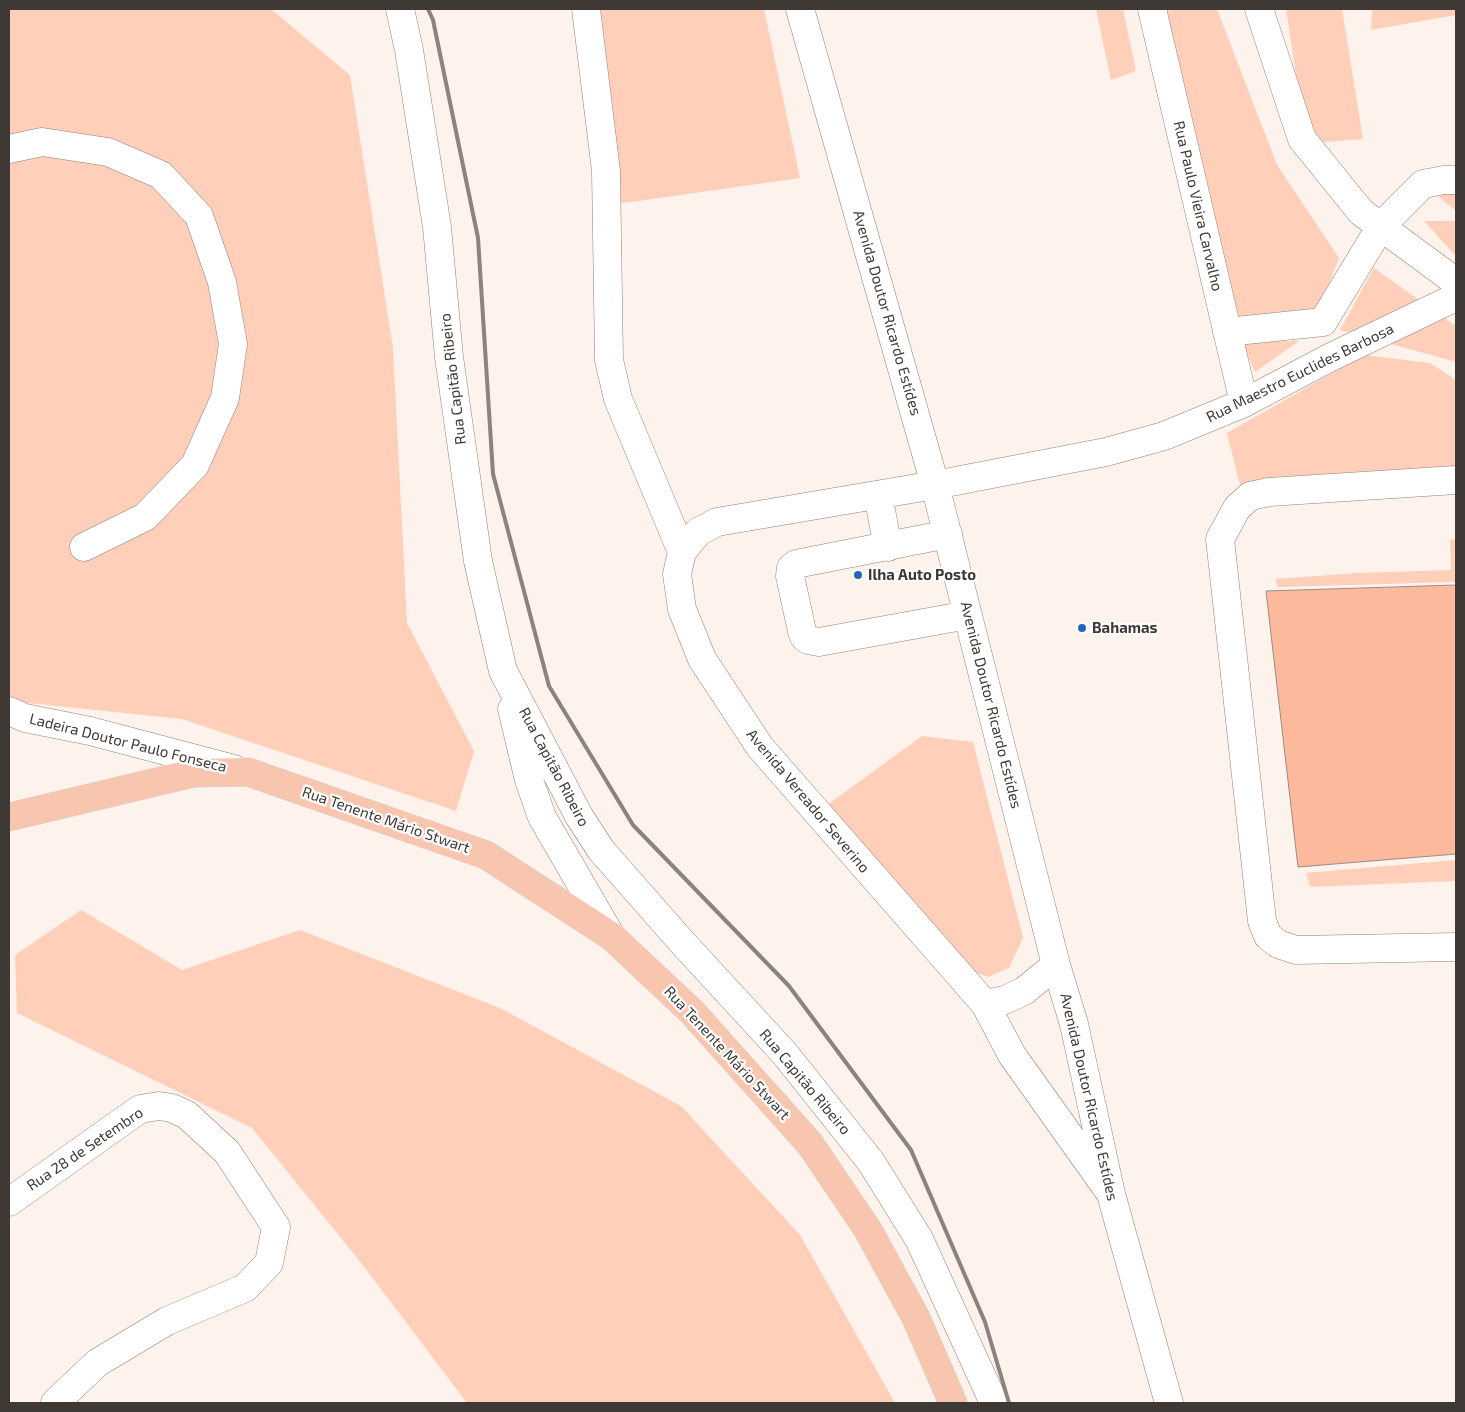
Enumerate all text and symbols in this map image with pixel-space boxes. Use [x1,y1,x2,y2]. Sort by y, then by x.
street label: Rua Paulo Vieira Carvalho [1170,119,1226,293]
street label: Avenida Doutor Ricardo Estídes [849,208,925,418]
street label: Rua Capitão Ribeiro [436,312,470,446]
street label: Rua Maestro Euclides Barbosa [1203,320,1397,426]
place label: Ilha Auto Posto [868,566,976,584]
marker: Ilha Auto Posto [852,569,864,581]
street label: Avenida Doutor Ricardo Estídes [957,600,1025,810]
place label: Bahamas [1092,619,1157,637]
marker: Bahamas [1076,622,1088,634]
street label: Rua Capitão Ribeiro [515,704,593,830]
street label: Ladeira Doutor Paulo Fonseca [27,710,229,776]
street label: Avenida Vereador Severino [743,725,873,877]
street label: Rua Tenente Mário Stwart [300,783,472,857]
street label: Rua Tenente Mário Stwart [660,982,794,1124]
street label: Avenida Doutor Ricardo Estídes [1056,991,1122,1203]
street label: Rua Capitão Ribeiro [756,1026,854,1138]
street label: Rua 28 de Setembro [23,1103,147,1195]

